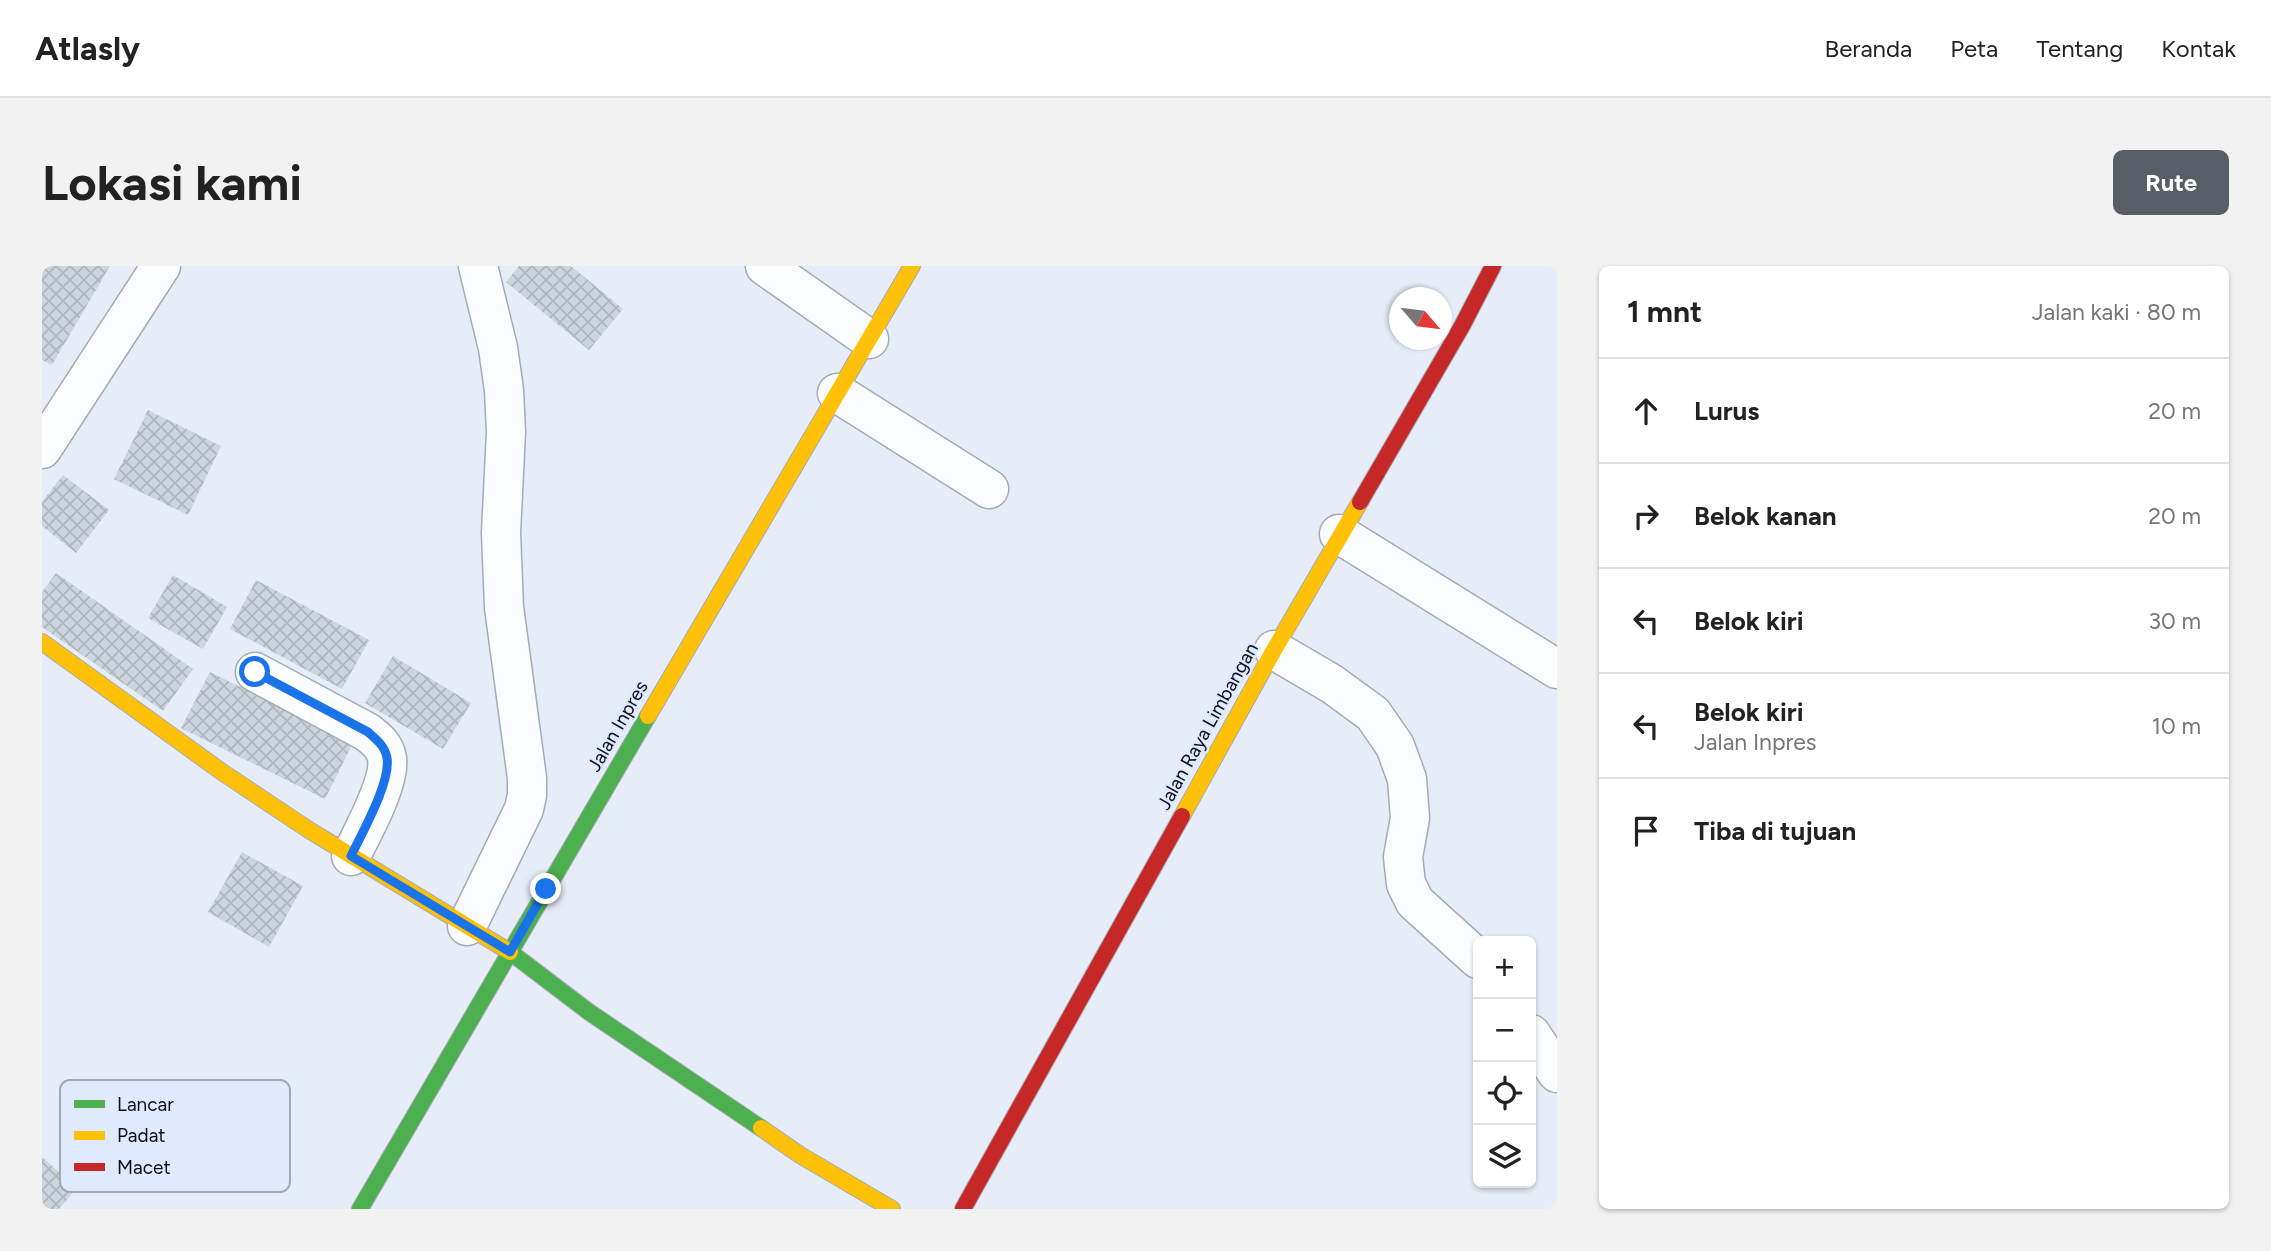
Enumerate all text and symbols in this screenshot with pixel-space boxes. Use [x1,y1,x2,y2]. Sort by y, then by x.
text: Atlasly [35,29,140,68]
text: Beranda [1825,34,1912,63]
text: Peta [1950,34,1998,63]
text: Tentang [2036,34,2123,63]
text: Kontak [2161,34,2236,63]
button: Rute [2113,150,2229,215]
text: Lokasi kami [42,153,302,212]
north arrow [1389,287,1452,350]
text: 1 mnt [1627,293,1702,330]
text: Jalan kaki · 80 m [2032,298,2201,326]
icon: ahead [1627,392,1665,430]
text: Lurus [1694,395,1759,427]
text: 20 m [2148,397,2201,425]
icon: right [1627,497,1665,535]
text: Belok kanan [1694,500,1837,532]
text: 20 m [2148,502,2201,530]
icon: left [1627,602,1665,640]
text: Belok kiri [1694,605,1803,637]
text: 30 m [2148,607,2201,635]
street label: Jalan Raya Limbangan [1152,639,1263,814]
route start [239,656,270,687]
street label: Jalan Inpres [582,677,653,776]
text: Belok kiri [1694,696,1803,728]
icon: left [1627,707,1665,745]
text: 10 m [2152,712,2201,740]
text: Jalan Inpres [1694,728,1817,756]
icon: arrive [1627,812,1665,850]
text: Tiba di tujuan [1694,815,1856,847]
route end [530,873,561,904]
map controls [1473,936,1536,1188]
button: + [1473,936,1536,999]
button: − [1473,999,1536,1062]
button: locate [1473,1062,1536,1125]
legend [60,1080,290,1192]
text: Lancar [117,1093,174,1116]
text: Padat [117,1124,166,1147]
button: layers [1473,1125,1536,1188]
text: Macet [117,1156,171,1179]

